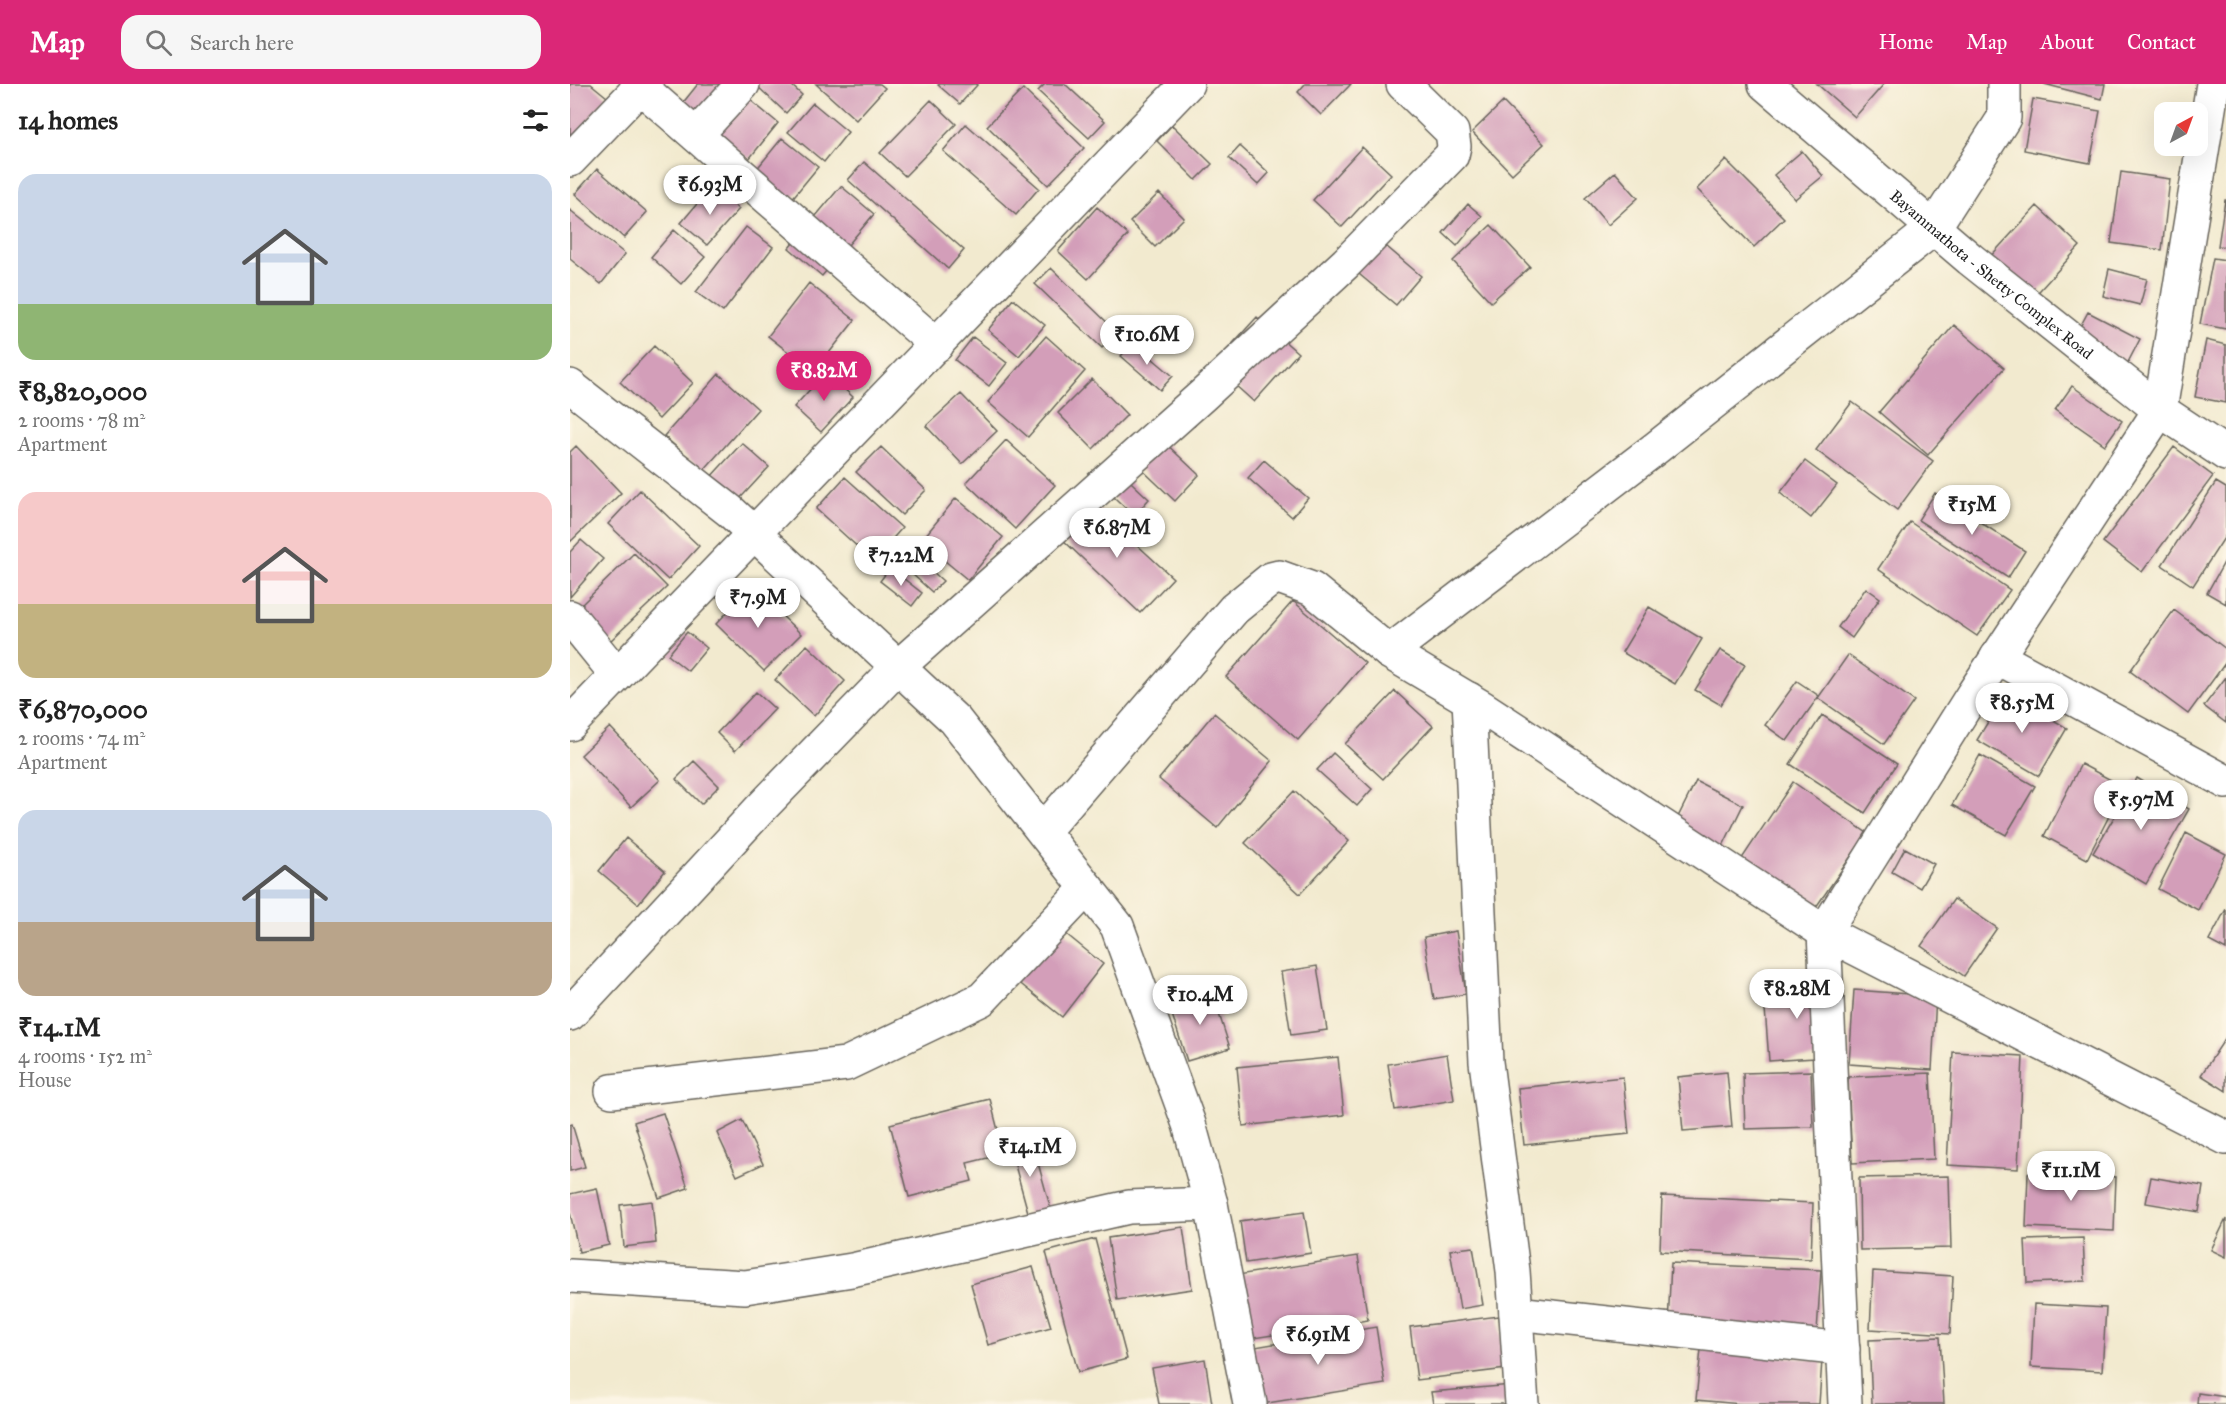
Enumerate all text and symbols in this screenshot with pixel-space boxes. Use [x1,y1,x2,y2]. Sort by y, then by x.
search box [121,15,541,69]
text: Map [30,25,85,60]
icon: search [142,26,175,59]
text: Search here [190,29,294,56]
text: Home [1878,29,1933,55]
text: Map [1966,29,2007,55]
text: About [2040,29,2094,55]
text: Contact [2127,29,2196,55]
north arrow [2154,102,2208,156]
map controls [2154,102,2208,156]
text: 14 homes [18,104,118,136]
icon: filters [519,104,552,137]
pin: ₹6.93M [661,165,759,216]
text: ₹6.93M [677,172,743,196]
street label: Bayammathota - Shetty Complex Road [1886,186,2097,363]
icon: home [231,213,339,321]
pin: ₹10.6M [1098,315,1196,366]
text: ₹10.6M [1114,322,1180,346]
pin: ₹8.82M [775,351,873,402]
text: ₹8.82M [790,358,858,382]
text: ₹8,820,000 [18,375,147,407]
text: 2 rooms · 78 m² [18,408,145,432]
text: Apartment [18,432,107,456]
pin: ₹15M [1936,485,2008,536]
text: ₹15M [1947,492,1997,516]
pin: ₹6.87M [1068,508,1166,559]
text: ₹6.87M [1083,515,1151,539]
icon: home [231,531,339,639]
pin: ₹7.22M [852,536,950,587]
text: ₹7.22M [868,543,934,567]
pin: ₹7.9M [716,578,800,629]
text: ₹7.9M [729,585,787,609]
pin: ₹8.55M [1973,683,2071,734]
text: ₹8.55M [1989,690,2055,714]
text: ₹6,870,000 [18,693,148,725]
text: 2 rooms · 74 m² [18,726,145,750]
text: Apartment [18,750,107,774]
pin: ₹5.97M [2092,780,2190,831]
text: ₹5.97M [2108,787,2174,811]
icon: home [231,849,339,957]
pin: ₹8.28M [1748,969,1846,1020]
pin: ₹10.4M [1151,975,1249,1026]
text: ₹8.28M [1763,976,1831,1000]
text: ₹10.4M [1167,982,1234,1006]
text: ₹14.1M [18,1011,101,1043]
text: 4 rooms · 152 m² [18,1044,152,1068]
text: House [18,1068,72,1092]
pin: ₹14.1M [981,1127,1079,1178]
text: ₹14.1M [998,1134,1062,1158]
pin: ₹11.1M [2022,1151,2120,1202]
text: ₹11.1M [2041,1158,2101,1182]
pin: ₹6.91M [1269,1315,1367,1366]
text: ₹6.91M [1286,1322,1350,1346]

